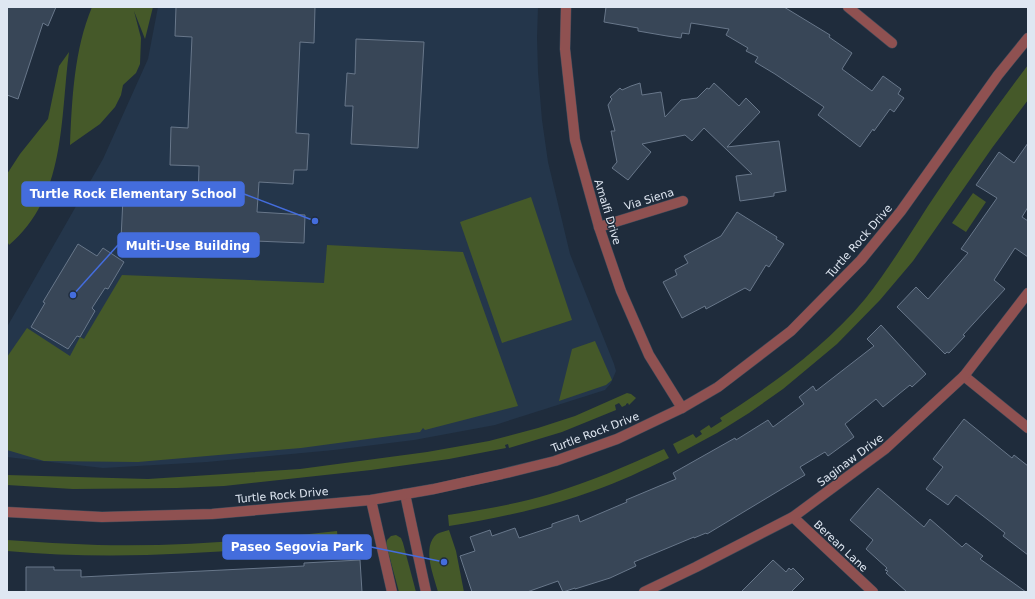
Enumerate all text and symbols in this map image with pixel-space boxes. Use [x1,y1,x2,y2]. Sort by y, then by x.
street label: Amalfi Drive [591,178,624,247]
callout: Turtle Rock Elementary School [22,182,244,206]
street label: Via Siena [623,186,675,213]
text: Turtle Rock Elementary School [30,187,236,201]
street label: Turtle Rock Drive [823,202,895,282]
callout: Multi-Use Building [118,233,259,257]
text: Multi-Use Building [126,239,250,253]
street label: Turtle Rock Drive [548,410,641,456]
street label: Saginaw Drive [815,431,886,489]
street label: Turtle Rock Drive [234,485,329,506]
street label: Berean Lane [811,518,871,575]
callout: Paseo Segovia Park [223,535,371,559]
text: Paseo Segovia Park [231,540,364,554]

